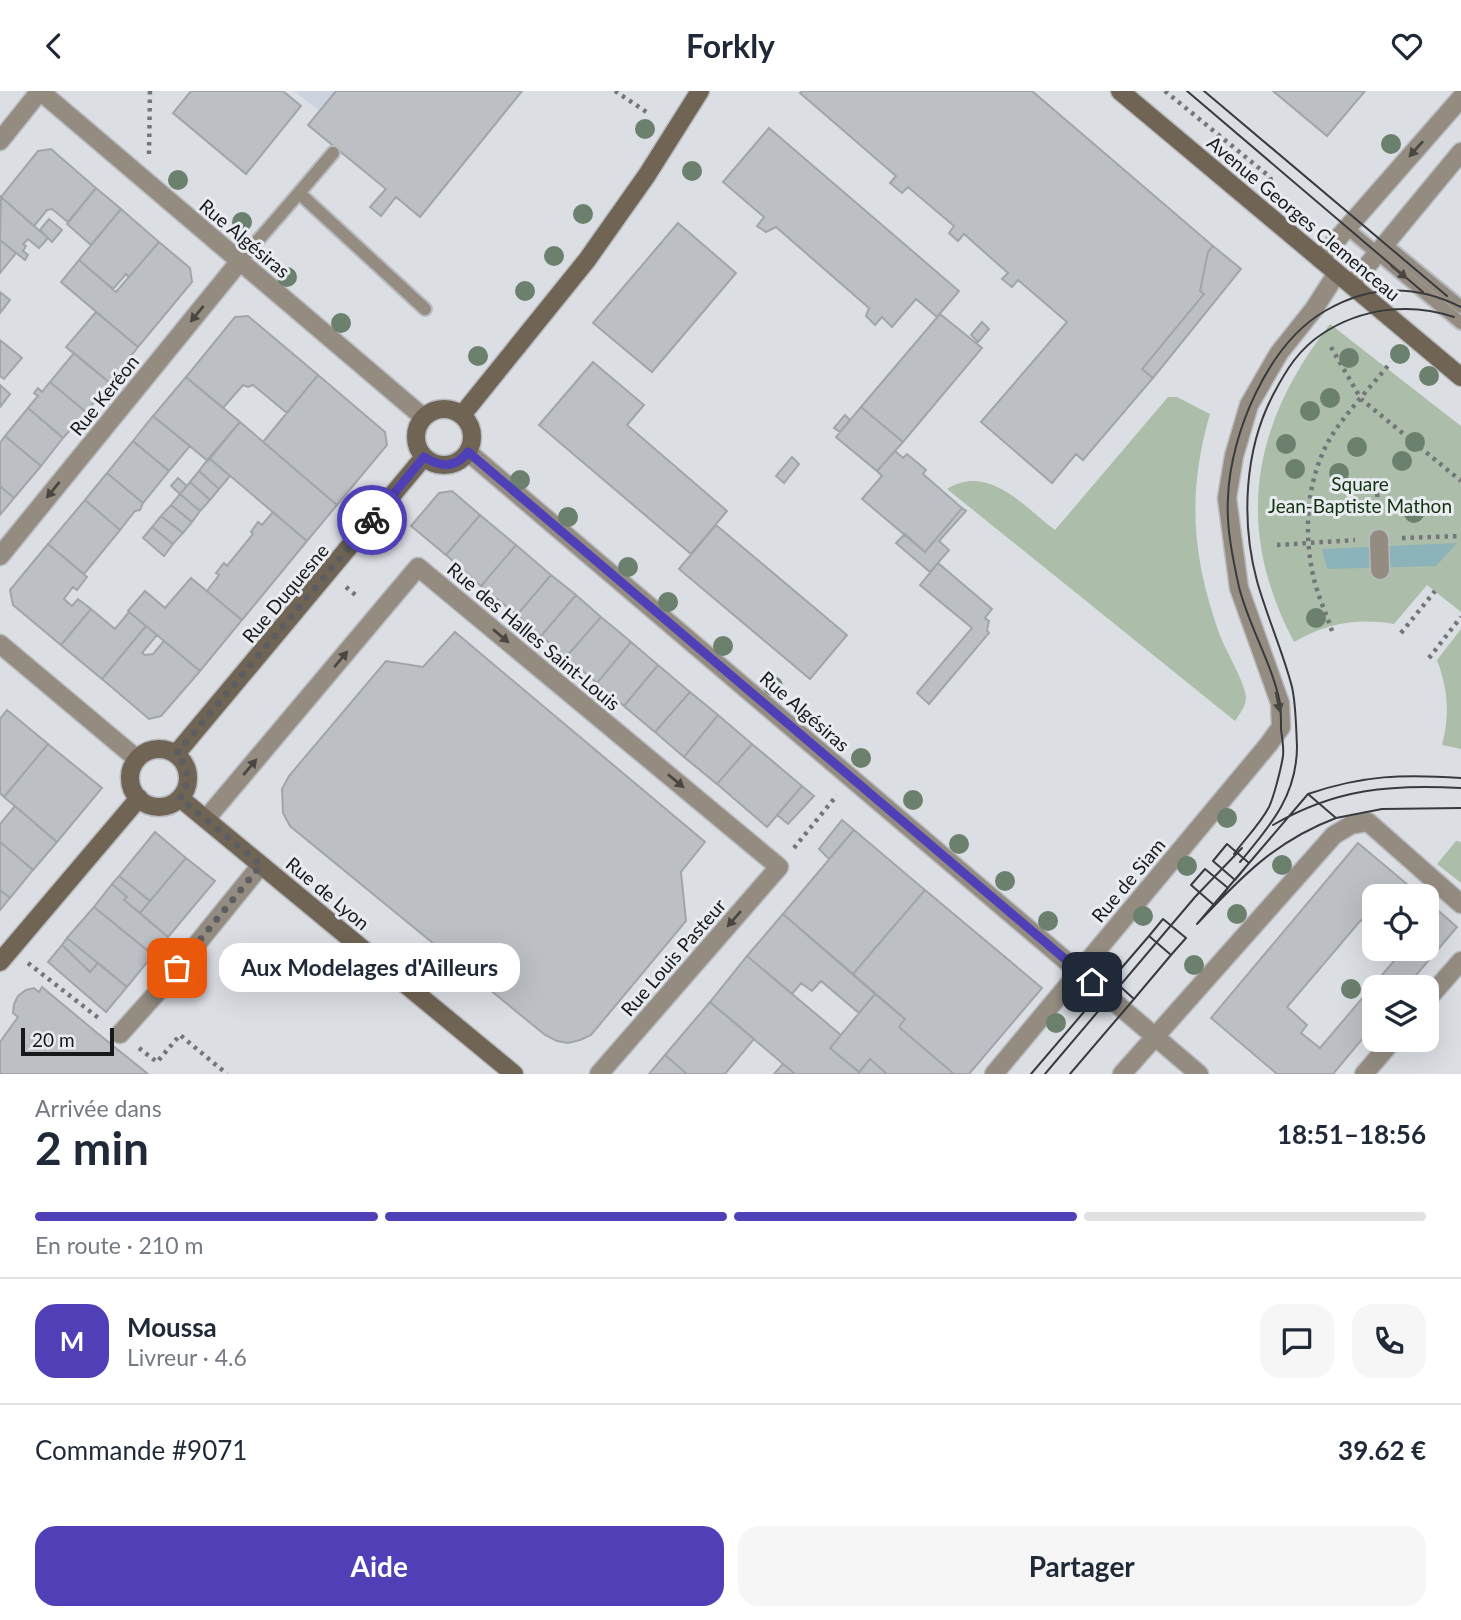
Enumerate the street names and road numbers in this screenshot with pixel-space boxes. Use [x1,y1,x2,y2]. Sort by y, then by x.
street label: Avenue Georges Clemenceau [1203,131,1405,305]
street label: Rue Algésiras [195,194,295,282]
street label: Rue Keréon [65,350,143,440]
street label: Rue Duquesne [237,539,333,647]
street label: Rue des Halles Saint-Louis [443,557,625,715]
street label: Rue Algésiras [756,666,854,756]
street label: Rue de Siam [1086,833,1170,927]
street label: Rue de Lyon [282,852,374,934]
street label: Rue Louis Pasteur [616,893,730,1020]

